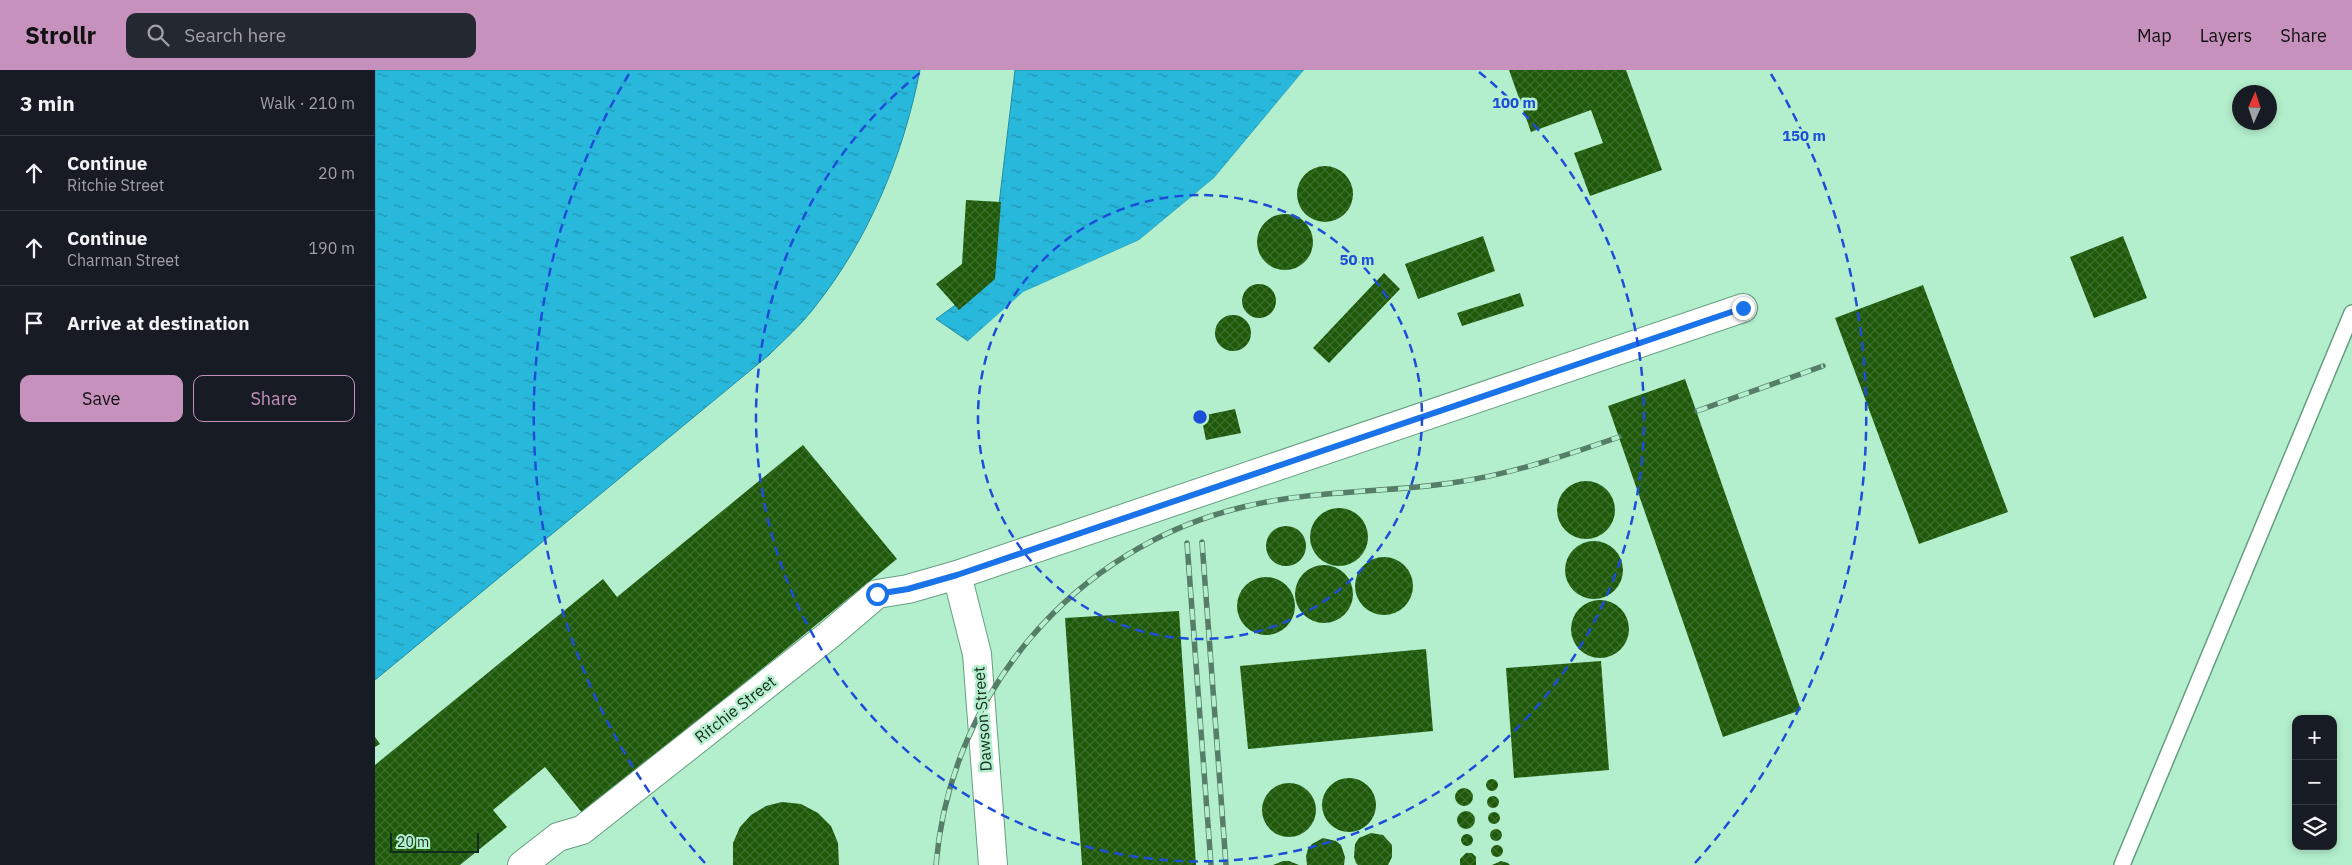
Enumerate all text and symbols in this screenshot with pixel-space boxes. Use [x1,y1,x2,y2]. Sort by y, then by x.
search box [126,13,476,58]
text: Strollr [25,19,96,51]
icon: search [144,21,172,49]
text: Search here [184,23,286,47]
text: Map [2137,24,2172,47]
text: Layers [2200,24,2252,47]
text: Share [2280,24,2327,47]
north arrow [2232,85,2277,130]
text: 3 min [20,89,75,117]
text: Walk · 210 m [260,93,355,113]
text: 100 m [1492,93,1536,112]
text: 150 m [1782,126,1826,145]
text: Continue [67,151,147,175]
icon: ahead [20,159,48,187]
text: 20 m [318,163,355,183]
text: Ritchie Street [67,175,164,195]
text: Continue [67,226,147,250]
icon: ahead [20,234,48,262]
text: 190 m [308,238,355,258]
text: Charman Street [67,250,180,270]
text: 50 m [1340,250,1374,269]
route end [1732,297,1755,320]
icon: arrive [20,309,48,337]
text: Arrive at destination [67,311,250,335]
button: Save [20,375,183,422]
button: Share [193,375,355,422]
centre of rings [1191,408,1209,426]
route start [866,583,889,606]
street label: Dawson Street [968,666,996,772]
street label: Ritchie Street [690,671,780,747]
map controls [2292,715,2337,850]
button: + [2292,715,2337,760]
button: − [2292,760,2337,805]
button: layers [2292,805,2337,850]
scale bar [390,830,479,853]
text: 20 m [397,833,429,851]

